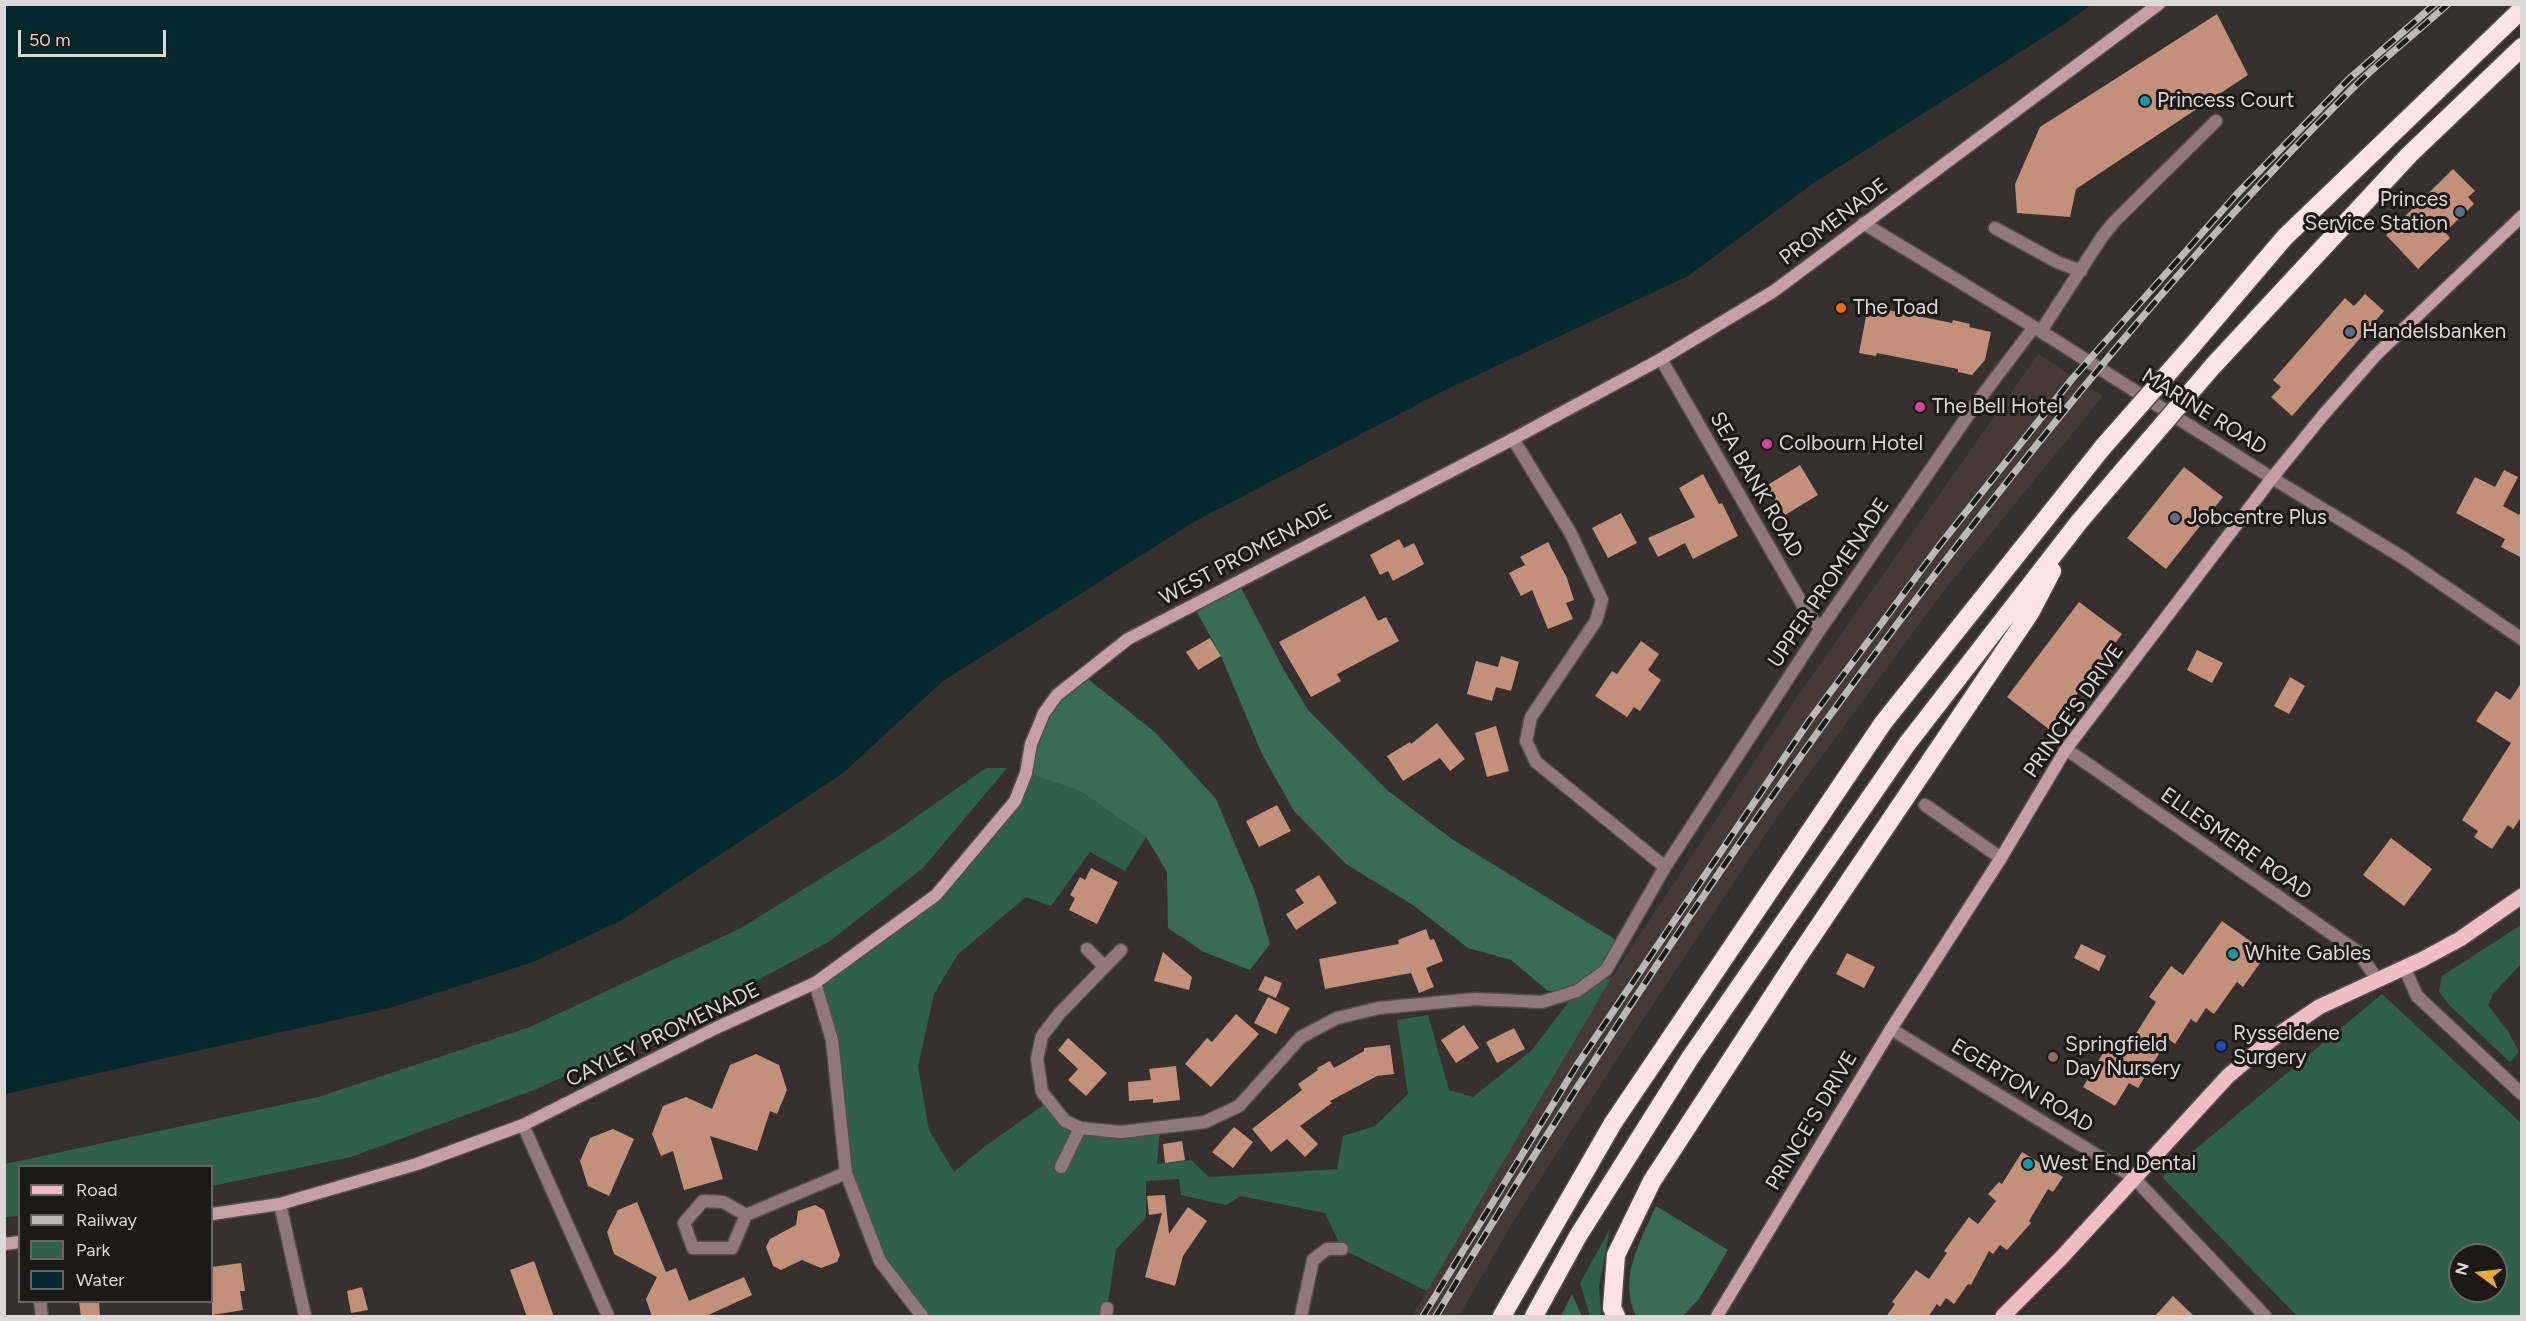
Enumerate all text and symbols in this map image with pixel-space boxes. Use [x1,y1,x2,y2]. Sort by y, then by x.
scale bar [21,18,170,56]
text: 50 m [29,29,71,51]
place label: Princess Court [2157,88,2294,114]
marker: Princess Court [2138,94,2152,108]
street label: PROMENADE [1775,173,1893,271]
place label: Princes Service Station [2305,187,2448,237]
marker: Princes Service Station [2453,205,2467,219]
place label: The Toad [1853,295,1938,321]
marker: The Toad [1834,301,1848,315]
place label: Handelsbanken [2362,319,2506,345]
marker: Handelsbanken [2343,325,2357,339]
street label: MARINE ROAD [2137,363,2271,461]
place label: The Bell Hotel [1932,394,2063,420]
marker: The Bell Hotel [1913,400,1927,414]
street label: SEA BANK ROAD [1704,408,1808,562]
place label: Colbourn Hotel [1779,431,1923,457]
marker: Colbourn Hotel [1760,437,1774,451]
street label: UPPER PROMENADE [1763,493,1895,673]
street label: WEST PROMENADE [1156,499,1336,611]
place label: Jobcentre Plus [2187,505,2327,531]
marker: Jobcentre Plus [2168,511,2182,525]
street label: PRINCE'S DRIVE [2019,639,2129,783]
street label: ELLESMERE ROAD [2156,782,2316,906]
place label: White Gables [2245,941,2371,967]
marker: White Gables [2226,947,2240,961]
street label: CAYLEY PROMENADE [562,977,764,1093]
place label: Rysseldene Surgery [2233,1021,2340,1071]
place label: Springfield Day Nursery [2065,1032,2181,1082]
street label: EGERTON ROAD [1946,1034,2098,1138]
marker: Rysseldene Surgery [2214,1039,2228,1053]
street label: PRINCE'S DRIVE [1761,1047,1863,1195]
marker: Springfield Day Nursery [2046,1050,2060,1064]
place label: West End Dental [2040,1151,2196,1177]
marker: West End Dental [2021,1157,2035,1171]
legend [18,1165,213,1303]
text: Road [76,1179,117,1201]
text: Railway [76,1209,137,1231]
text: Park [76,1239,110,1261]
north arrow [2448,1243,2508,1303]
text: N [2451,1260,2473,1277]
text: Water [76,1269,124,1291]

